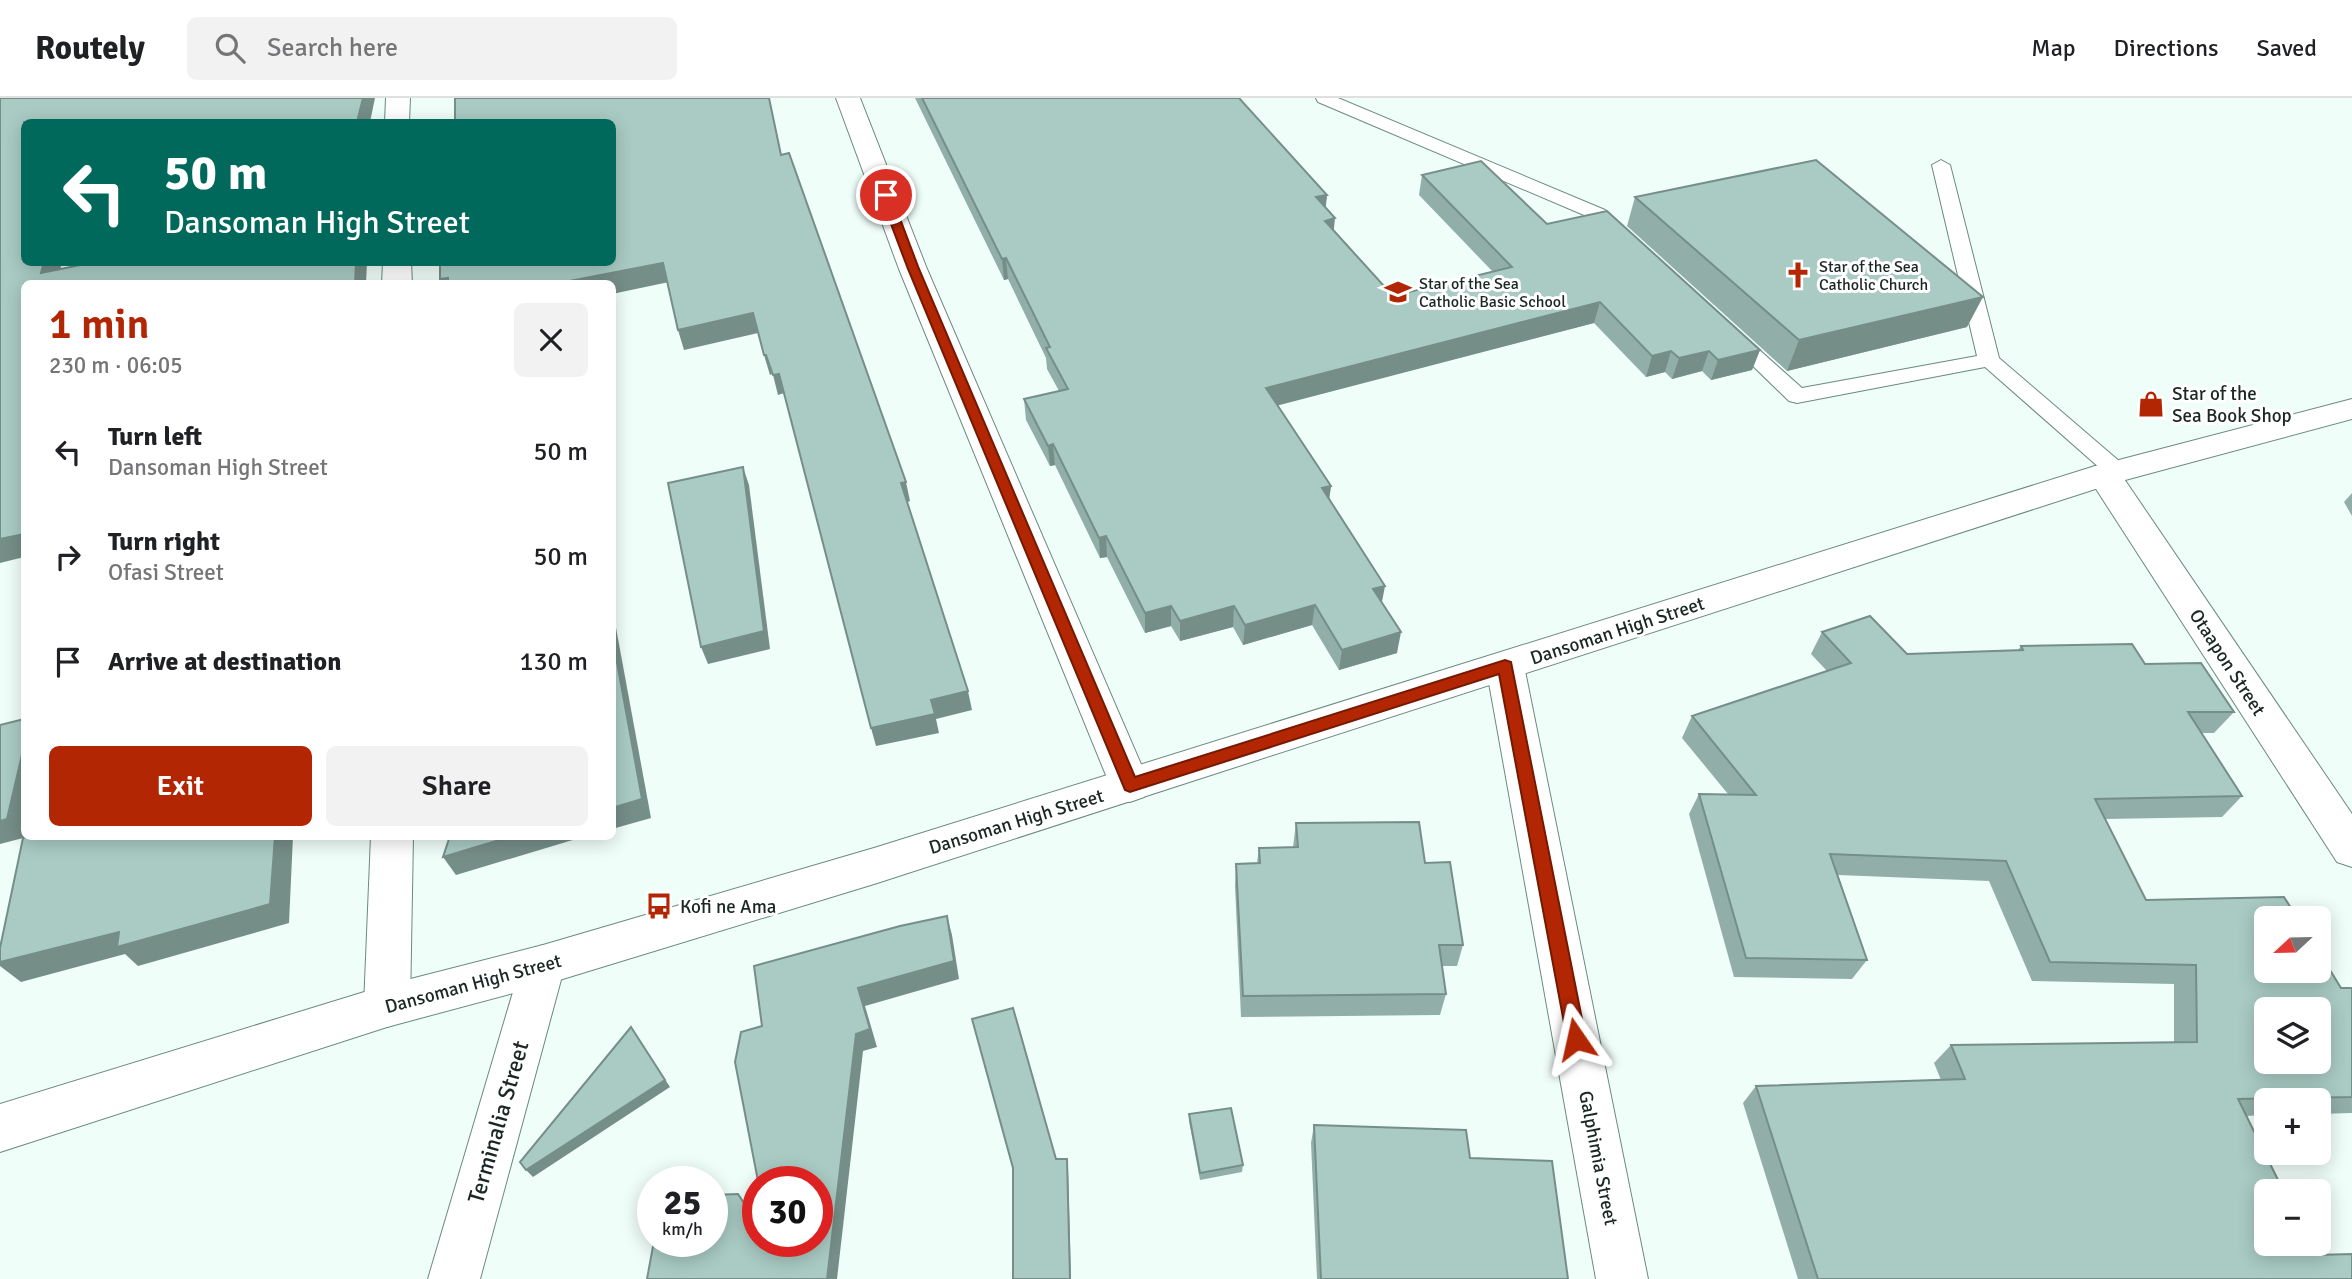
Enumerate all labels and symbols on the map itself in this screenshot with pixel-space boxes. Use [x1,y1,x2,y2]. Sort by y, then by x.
pin [856,165,916,225]
place label: Star of the Sea Catholic Church [1819,257,1928,295]
church icon: Star of the Sea Catholic Church [1783,260,1813,290]
place label: Star of the Sea Catholic Basic School [1419,274,1566,312]
school or university icon: Star of the Sea Catholic Basic School [1383,277,1413,307]
place label: Star of the Sea Book Shop [2172,382,2292,428]
shop icon: Star of the Sea Book Shop [2136,389,2166,419]
street label: Dansoman High Street [1527,591,1708,670]
street label: Otaapon Street [2184,605,2271,721]
street label: Dansoman High Street [926,784,1107,860]
bus stop icon: Kofi ne Ama [644,891,674,921]
place label: Kofi ne Ama [680,895,776,919]
north arrow [2254,906,2331,984]
street label: Dansoman High Street [382,949,564,1019]
position arrow [1539,1002,1613,1076]
street label: Terminalia Street [461,1038,536,1207]
street label: Galphimia Street [1573,1089,1623,1228]
speed limit sign: 30 [742,1166,833,1257]

